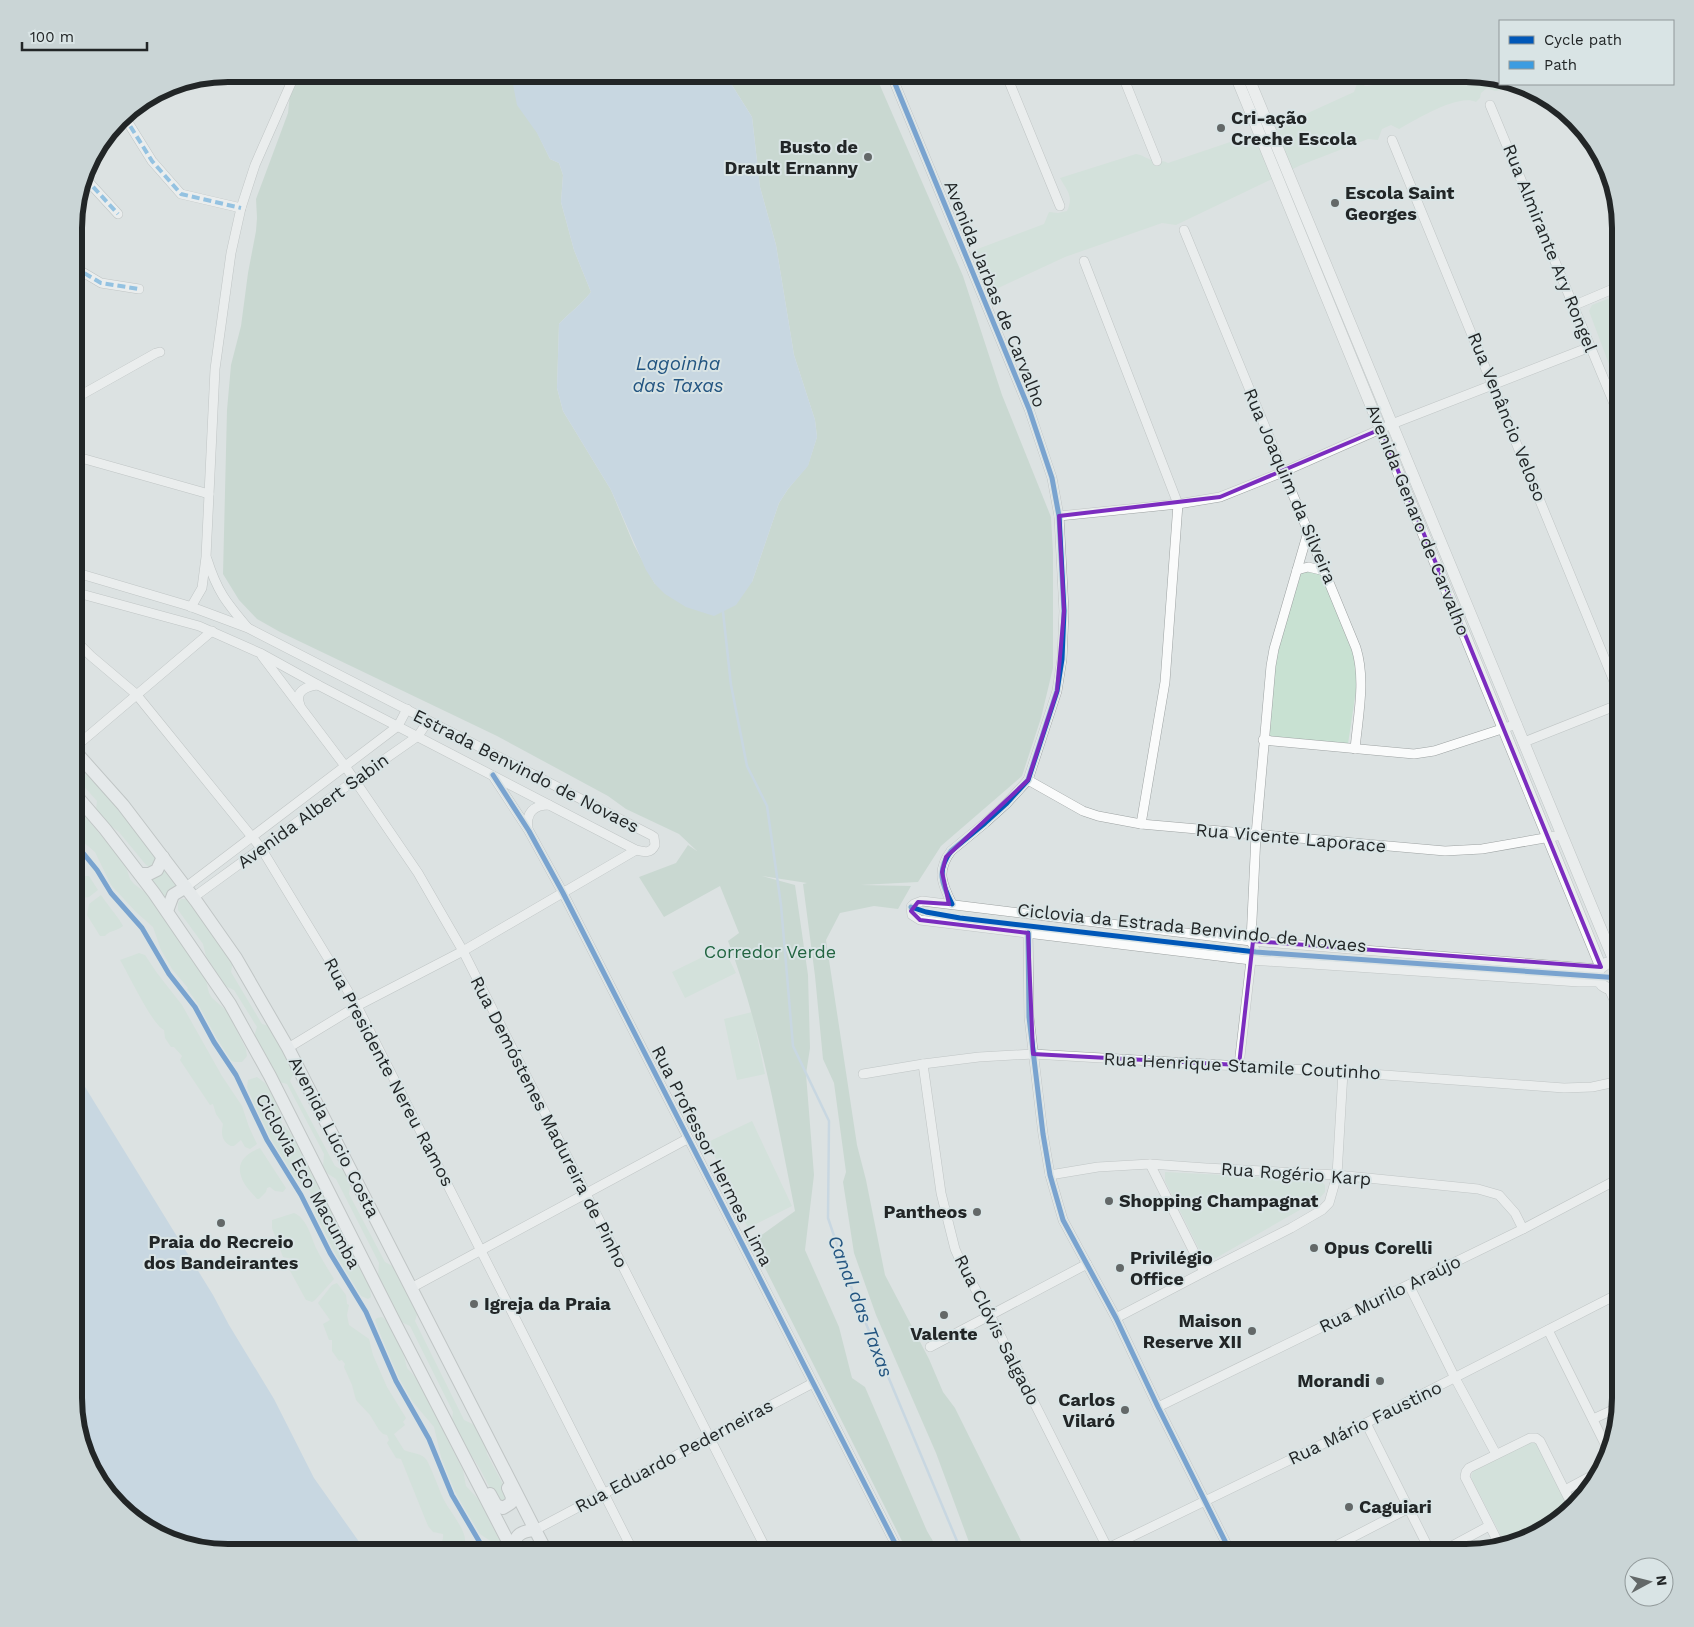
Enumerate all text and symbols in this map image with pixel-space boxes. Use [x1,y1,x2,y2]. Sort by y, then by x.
scale bar [22,20,148,52]
legend [1499,20,1674,85]
text: 100 m [30,28,74,46]
text: Cycle path [1544,31,1622,49]
text: Path [1544,56,1577,74]
place label: Cri-ação Creche Escola [1231,107,1357,149]
marker: Cri-ação Creche Escola [1215,122,1227,134]
place label: Busto de Drault Ernanny [725,136,859,178]
street label: Rua Almirante Ary Rongel [1499,141,1602,355]
marker: Busto de Drault Ernanny [862,151,874,163]
street label: Avenida Jarbas de Carvalho [940,177,1051,410]
place label: Escola Saint Georges [1345,182,1455,224]
marker: Escola Saint Georges [1329,197,1341,209]
street label: Rua Venâncio Veloso [1464,329,1551,505]
water label: Lagoinha das Taxas [632,352,724,397]
street label: Rua Joaquim da Silveira [1240,385,1341,587]
street label: Avenida Genaro de Carvalho [1362,401,1475,638]
street label: Estrada Benvindo de Novaes [410,704,643,837]
street label: Avenida Albert Sabin [233,749,392,873]
street label: Rua Vicente Laporace [1195,819,1387,856]
street label: Ciclovia da Estrada Benvindo de Novaes [1016,899,1368,956]
park label: Corredor Verde [704,941,836,962]
street label: Rua Presidente Nereu Ramos [320,954,459,1190]
street label: Rua Demóstenes Madureira de Pinho [466,972,632,1271]
street label: Rua Professor Hermes Lima [648,1042,777,1269]
street label: Rua Henrique Stamile Coutinho [1103,1048,1381,1083]
street label: Avenida Lúcio Costa [285,1053,384,1221]
street label: Ciclovia Eco Macumba [251,1090,365,1272]
street label: Rua Rogério Karp [1220,1158,1372,1189]
place label: Shopping Champagnat [1119,1190,1319,1211]
marker: Shopping Champagnat [1103,1195,1115,1207]
place label: Pantheos [883,1201,967,1222]
marker: Pantheos [971,1206,983,1218]
marker: Praia do Recreio dos Bandeirantes [215,1217,227,1229]
place label: Praia do Recreio dos Bandeirantes [144,1231,299,1273]
water label: Canal das Taxas [823,1232,898,1381]
place label: Opus Corelli [1324,1237,1433,1258]
marker: Opus Corelli [1308,1242,1320,1254]
place label: Privilégio Office [1130,1247,1213,1289]
street label: Rua Murilo Araújo [1316,1250,1464,1337]
street label: Rua Clóvis Salgado [950,1251,1045,1409]
marker: Privilégio Office [1114,1262,1126,1274]
place label: Igreja da Praia [484,1293,611,1314]
marker: Igreja da Praia [468,1298,480,1310]
marker: Valente [938,1309,950,1321]
place label: Maison Reserve XII [1143,1310,1242,1352]
place label: Valente [910,1323,978,1344]
marker: Maison Reserve XII [1246,1325,1258,1337]
place label: Morandi [1297,1370,1370,1391]
marker: Morandi [1374,1375,1386,1387]
street label: Rua Mário Faustino [1284,1376,1445,1469]
place label: Carlos Vilaró [1058,1389,1115,1431]
street label: Rua Eduardo Pederneiras [571,1394,776,1517]
marker: Carlos Vilaró [1119,1404,1131,1416]
place label: Caguiari [1359,1496,1432,1517]
marker: Caguiari [1343,1501,1355,1513]
north arrow [1624,1557,1674,1607]
text: N [1653,1574,1670,1587]

